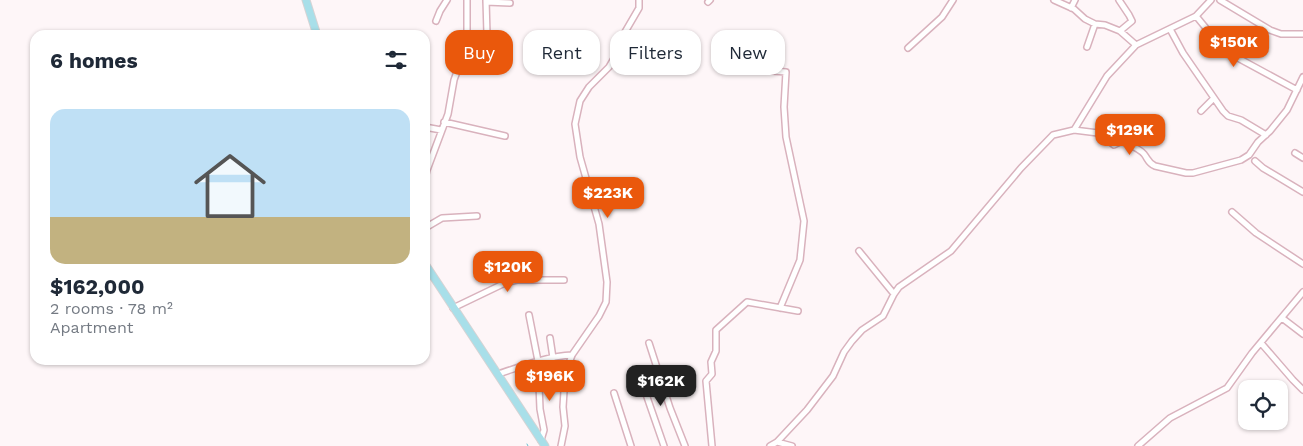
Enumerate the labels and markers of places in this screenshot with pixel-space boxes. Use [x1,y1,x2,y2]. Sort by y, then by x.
pin: $150K [1199,26,1269,68]
pin: $129K [1095,114,1165,156]
pin: $223K [573,176,643,219]
pin: $120K [473,250,543,293]
pin: $196K [515,360,585,402]
pin: $162K [626,364,696,407]

